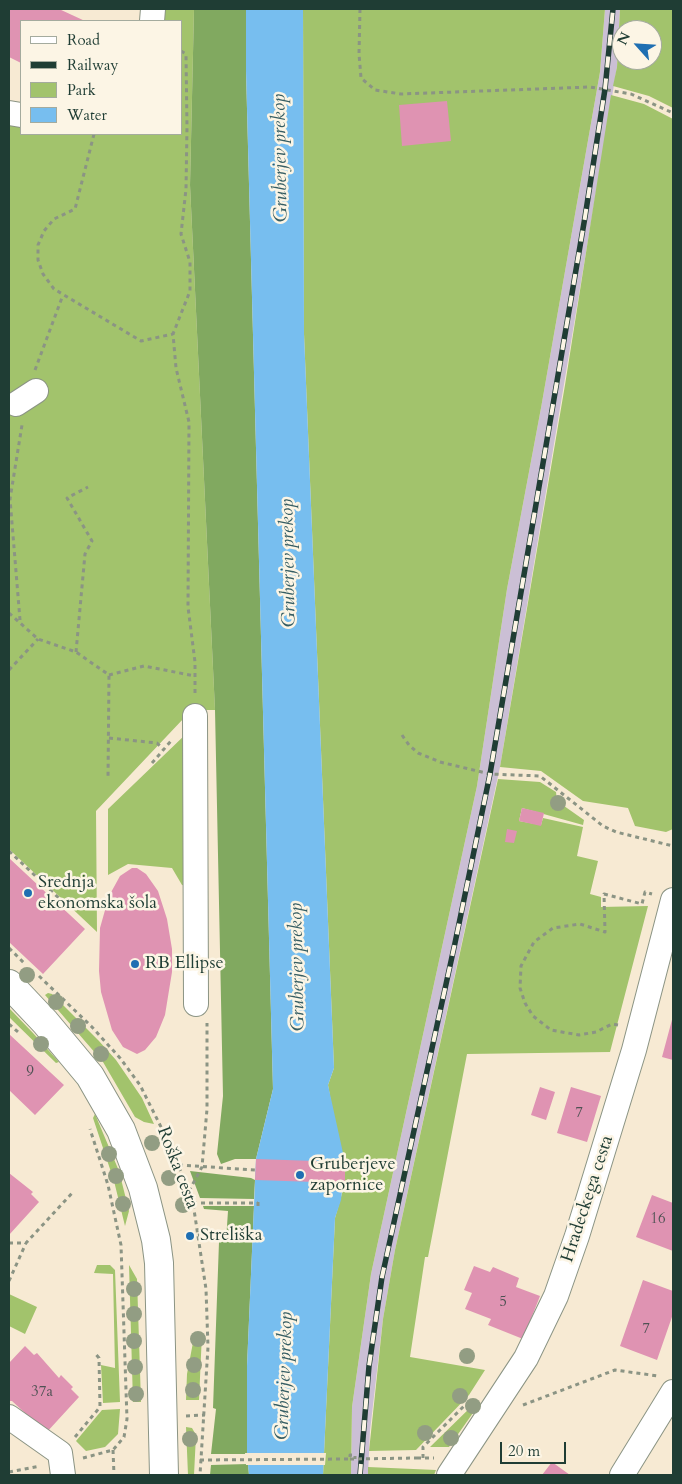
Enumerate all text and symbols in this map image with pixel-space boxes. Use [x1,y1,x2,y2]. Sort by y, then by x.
legend [20,20,182,135]
north arrow [612,20,662,70]
text: N [613,29,635,48]
text: Road [67,30,100,50]
text: Railway [67,55,118,75]
text: Park [67,80,96,100]
water label: Gruberjev prekop [268,94,294,222]
text: Water [67,105,107,125]
water label: Gruberjev prekop [276,499,302,627]
place label: Srednja ekonomska šola [38,872,157,914]
marker: Srednja ekonomska šola [22,887,34,899]
water label: Gruberjev prekop [285,903,311,1031]
place label: RB Ellipse [145,953,224,975]
marker: RB Ellipse [129,958,141,970]
house number: 9 [26,1064,34,1082]
house number: 7 [575,1105,583,1123]
street label: Roška cesta [151,1124,203,1212]
street label: Hradeckega cesta [557,1133,619,1265]
place label: Gruberjeve zapornice [310,1154,396,1196]
marker: Gruberjeve zapornice [294,1169,306,1181]
house number: 16 [650,1211,666,1229]
place label: Streliška [200,1225,263,1247]
marker: Streliška [184,1230,196,1242]
house number: 5 [499,1294,507,1312]
water label: Gruberjev prekop [271,1311,299,1441]
house number: 7 [642,1321,650,1339]
house number: 37a [31,1384,53,1402]
scale bar [502,1432,568,1464]
text: 20 m [508,1441,540,1461]

